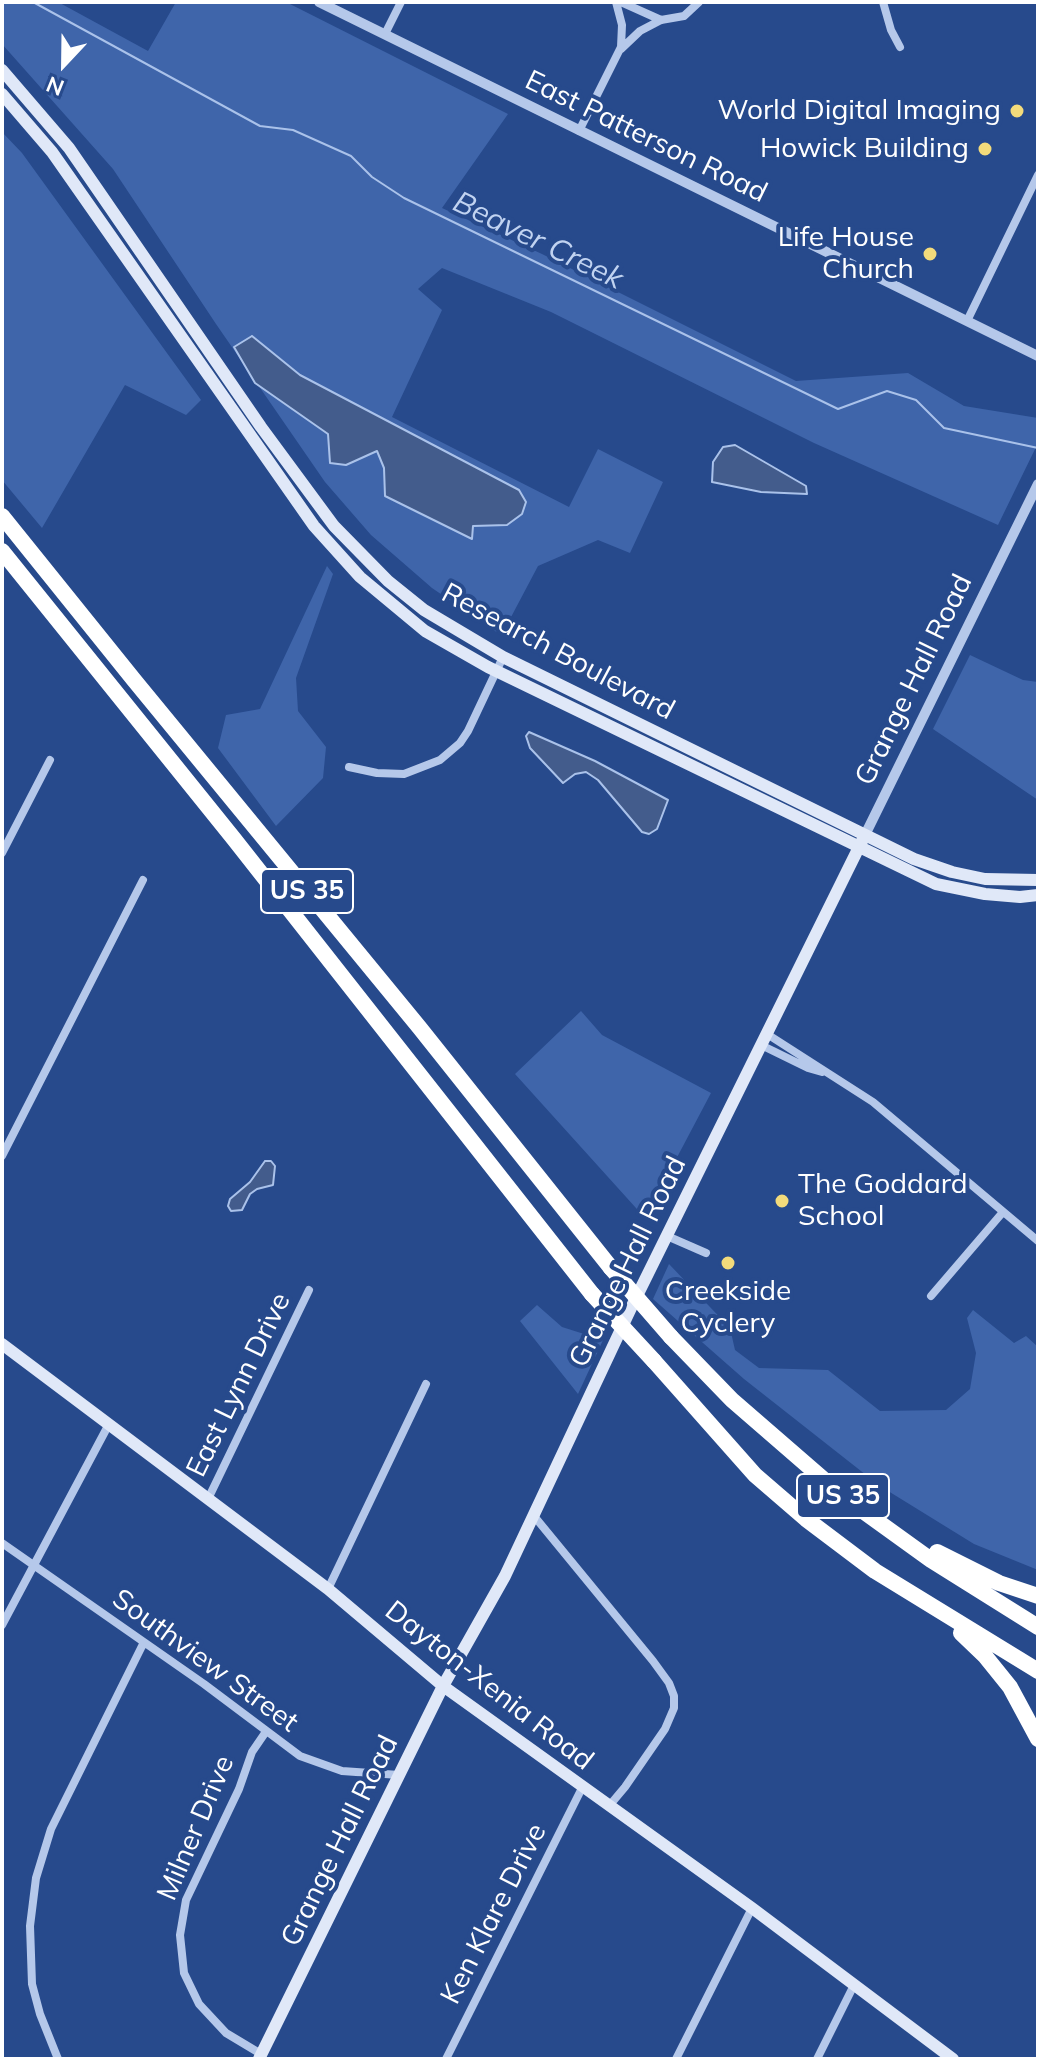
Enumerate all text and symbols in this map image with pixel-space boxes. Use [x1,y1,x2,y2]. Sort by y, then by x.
north arrow [24,24,104,104]
street label: East Patterson Road [520,64,772,210]
text: N [42,70,68,102]
place label: World Digital Imaging [717,94,1001,128]
marker: World Digital Imaging [1008,102,1026,120]
place label: Howick Building [760,132,969,166]
marker: Howick Building [976,140,994,158]
water label: Beaver Creek [447,184,629,298]
place label: Life House Church [778,221,914,287]
marker: Life House Church [921,245,939,263]
street label: Grange Hall Road [848,569,980,791]
street label: Research Boulevard [436,576,680,728]
road number: US 35 [261,869,353,913]
street label: Grange Hall Road [562,1151,694,1373]
place label: The Goddard School [798,1168,968,1234]
marker: The Goddard School [773,1192,791,1210]
marker: Creekside Cyclery [719,1254,737,1272]
place label: Creekside Cyclery [665,1275,791,1341]
street label: East Lynn Drive [180,1287,298,1483]
road number: US 35 [797,1474,889,1518]
street label: Southview Street [106,1582,304,1740]
street label: Dayton-Xenia Road [378,1594,600,1778]
street label: Grange Hall Road [274,1730,406,1952]
street label: Milner Drive [150,1751,242,1905]
street label: Ken Klare Drive [434,1818,554,2010]

